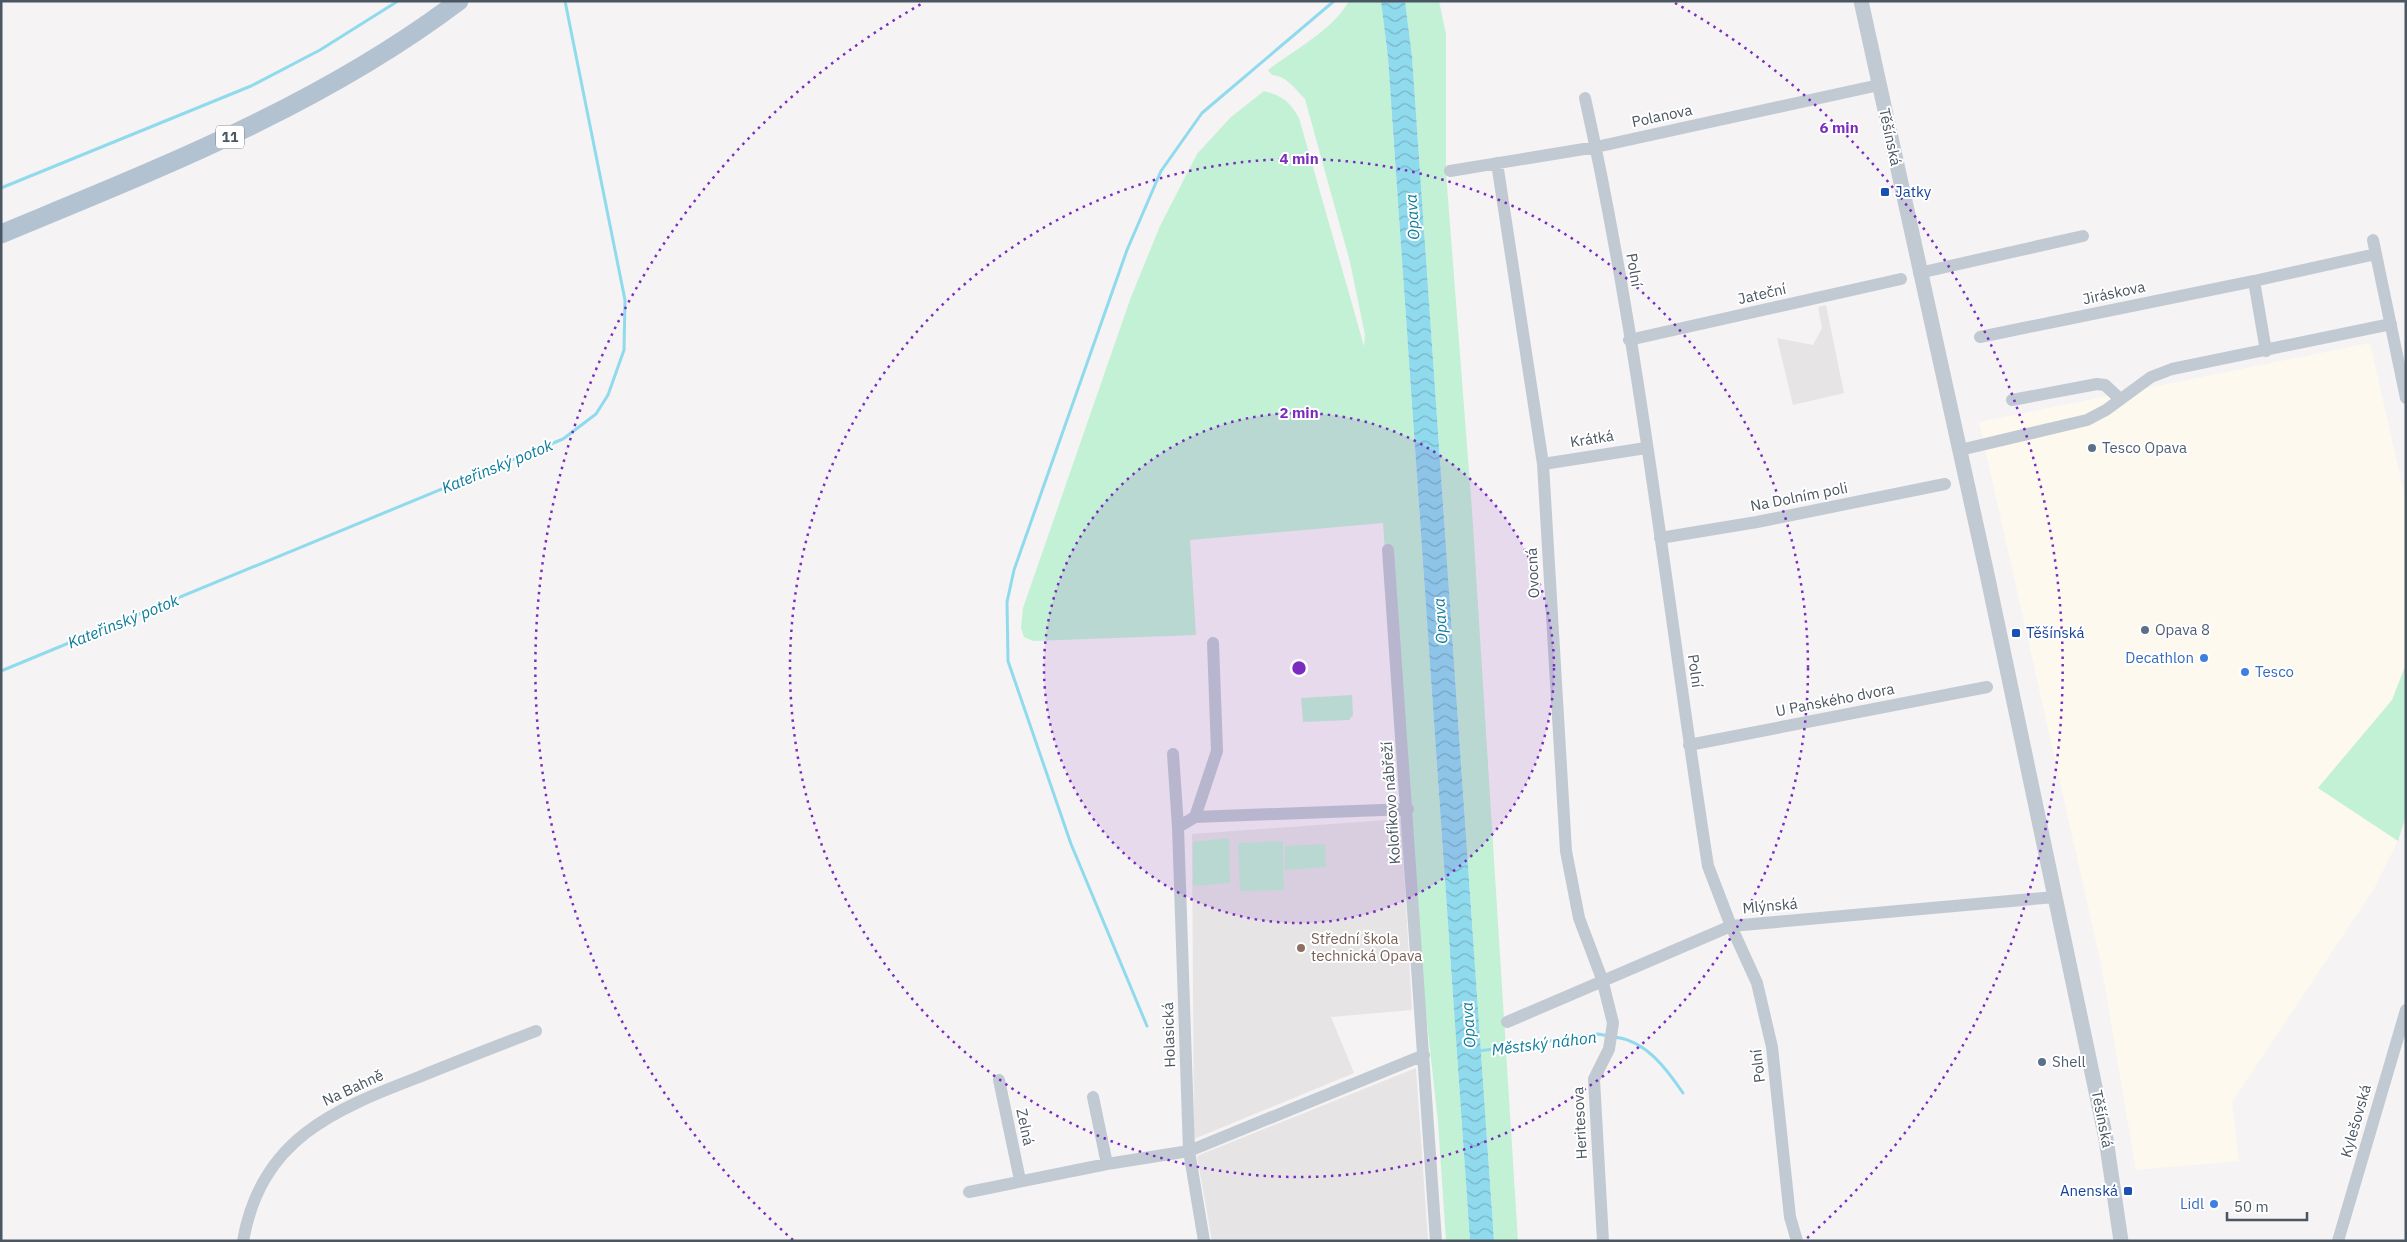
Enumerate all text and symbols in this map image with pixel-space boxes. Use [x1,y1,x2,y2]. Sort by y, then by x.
street label: Polanova [1630,100,1694,131]
street label: Těšínská [1875,106,1906,168]
text: 6 min [1819,118,1859,137]
road number: 11 [216,125,244,148]
text: 4 min [1279,149,1319,168]
place label: Jatky [1895,182,1932,201]
marker: Jatky [1879,186,1891,198]
water label: Opava [1400,193,1424,241]
street label: Polní [1622,252,1647,288]
street label: Jiráskova [2081,277,2147,308]
street label: Jateční [1736,279,1788,308]
text: 2 min [1279,403,1319,422]
street label: Krátká [1569,426,1615,451]
water label: Kateřinský potok [438,434,556,497]
place label: Tesco Opava [2102,438,2187,457]
marker: Tesco Opava [2086,442,2098,454]
street label: Na Dolním poli [1749,478,1849,515]
street label: Ovocná [1522,547,1543,599]
water label: Kateřinský potok [64,589,182,652]
water label: Opava [1428,597,1452,645]
place label: Opava 8 [2155,620,2210,639]
place label: Těšínská [2026,623,2085,642]
marker: Opava 8 [2139,624,2151,636]
marker: Těšínská [2010,627,2022,639]
place label: Decathlon [2125,648,2194,667]
marker: Decathlon [2198,652,2210,664]
street label: Polní [1684,653,1707,689]
centre of rings [1290,659,1308,677]
place label: Tesco [2255,662,2294,681]
marker: Tesco [2239,666,2251,678]
street label: U Panského dvora [1774,679,1896,720]
street label: Kolofíkovo nábřeží [1377,741,1404,865]
street label: Mlýnská [1742,894,1798,917]
place label: Střední škola technická Opava [1311,929,1422,965]
marker: Střední škola technická Opava [1295,942,1307,954]
water label: Opava [1456,1001,1480,1049]
street label: Holasická [1158,1002,1179,1068]
water label: Městský náhon [1490,1027,1598,1059]
street label: Polní [1746,1048,1769,1084]
place label: Shell [2052,1052,2086,1071]
marker: Shell [2036,1056,2048,1068]
street label: Na Bahně [319,1065,386,1110]
street label: Kylešovská [2336,1082,2375,1160]
street label: Heritesova [1568,1086,1591,1160]
street label: Těšínská [2088,1088,2117,1149]
street label: Zelná [1012,1107,1039,1147]
place label: Anenská [2060,1181,2118,1200]
marker: Anenská [2122,1185,2134,1197]
scale bar [2227,1190,2307,1222]
place label: Lidl [2180,1194,2204,1213]
text: 50 m [2234,1197,2269,1216]
marker: Lidl [2208,1198,2220,1210]

